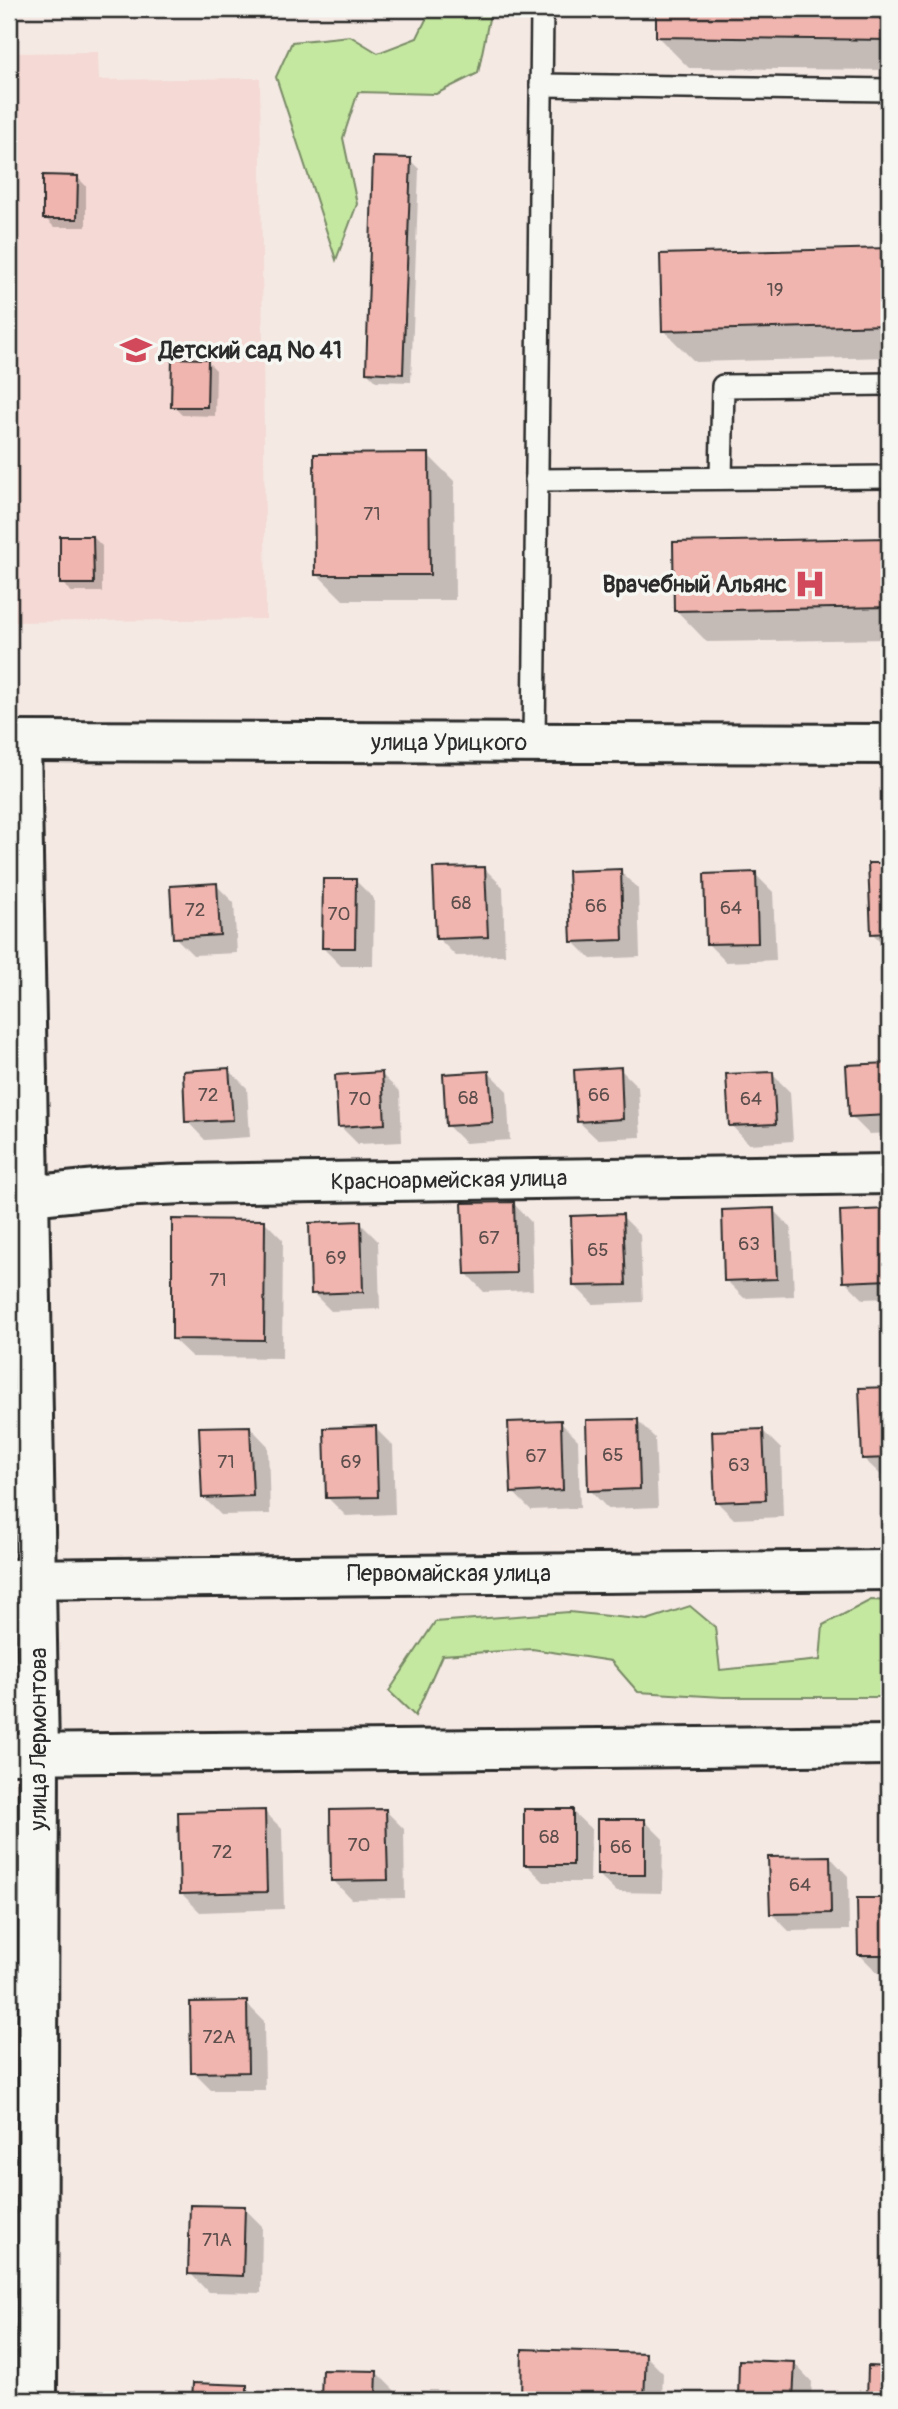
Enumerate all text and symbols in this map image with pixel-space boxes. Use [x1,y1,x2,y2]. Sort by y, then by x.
house number: 19 [766,278,784,302]
school or university icon: Детский сад № 41 [119,333,153,367]
place label: Детский сад № 41 [157,336,342,365]
house number: 71 [363,502,381,526]
hospital icon: Врачебный Альянс [793,567,827,601]
place label: Врачебный Альянс [602,570,787,599]
street label: улица Урицкого [370,728,527,757]
house number: 68 [451,891,471,915]
house number: 66 [585,894,607,918]
house number: 64 [720,896,742,920]
house number: 72 [185,898,205,922]
house number: 70 [327,902,351,926]
house number: 72 [198,1083,218,1107]
house number: 66 [588,1083,610,1107]
house number: 68 [458,1086,478,1110]
house number: 70 [348,1087,372,1111]
house number: 64 [740,1087,762,1111]
street label: Красноармейская улица [330,1163,568,1197]
house number: 67 [479,1226,499,1250]
house number: 63 [738,1232,760,1256]
house number: 65 [587,1238,609,1262]
house number: 69 [326,1246,346,1270]
house number: 71 [209,1268,227,1292]
house number: 65 [602,1443,624,1467]
house number: 67 [526,1444,546,1468]
house number: 71 [217,1450,235,1474]
house number: 69 [341,1450,361,1474]
house number: 63 [728,1453,750,1477]
street label: Первомайская улица [347,1559,551,1588]
street label: улица Лермонтова [24,1647,53,1832]
house number: 68 [539,1825,559,1849]
house number: 70 [347,1833,371,1857]
house number: 66 [610,1835,632,1859]
house number: 72 [212,1840,232,1864]
house number: 64 [789,1873,811,1897]
house number: 72А [202,2025,236,2049]
house number: 71А [202,2228,232,2252]

